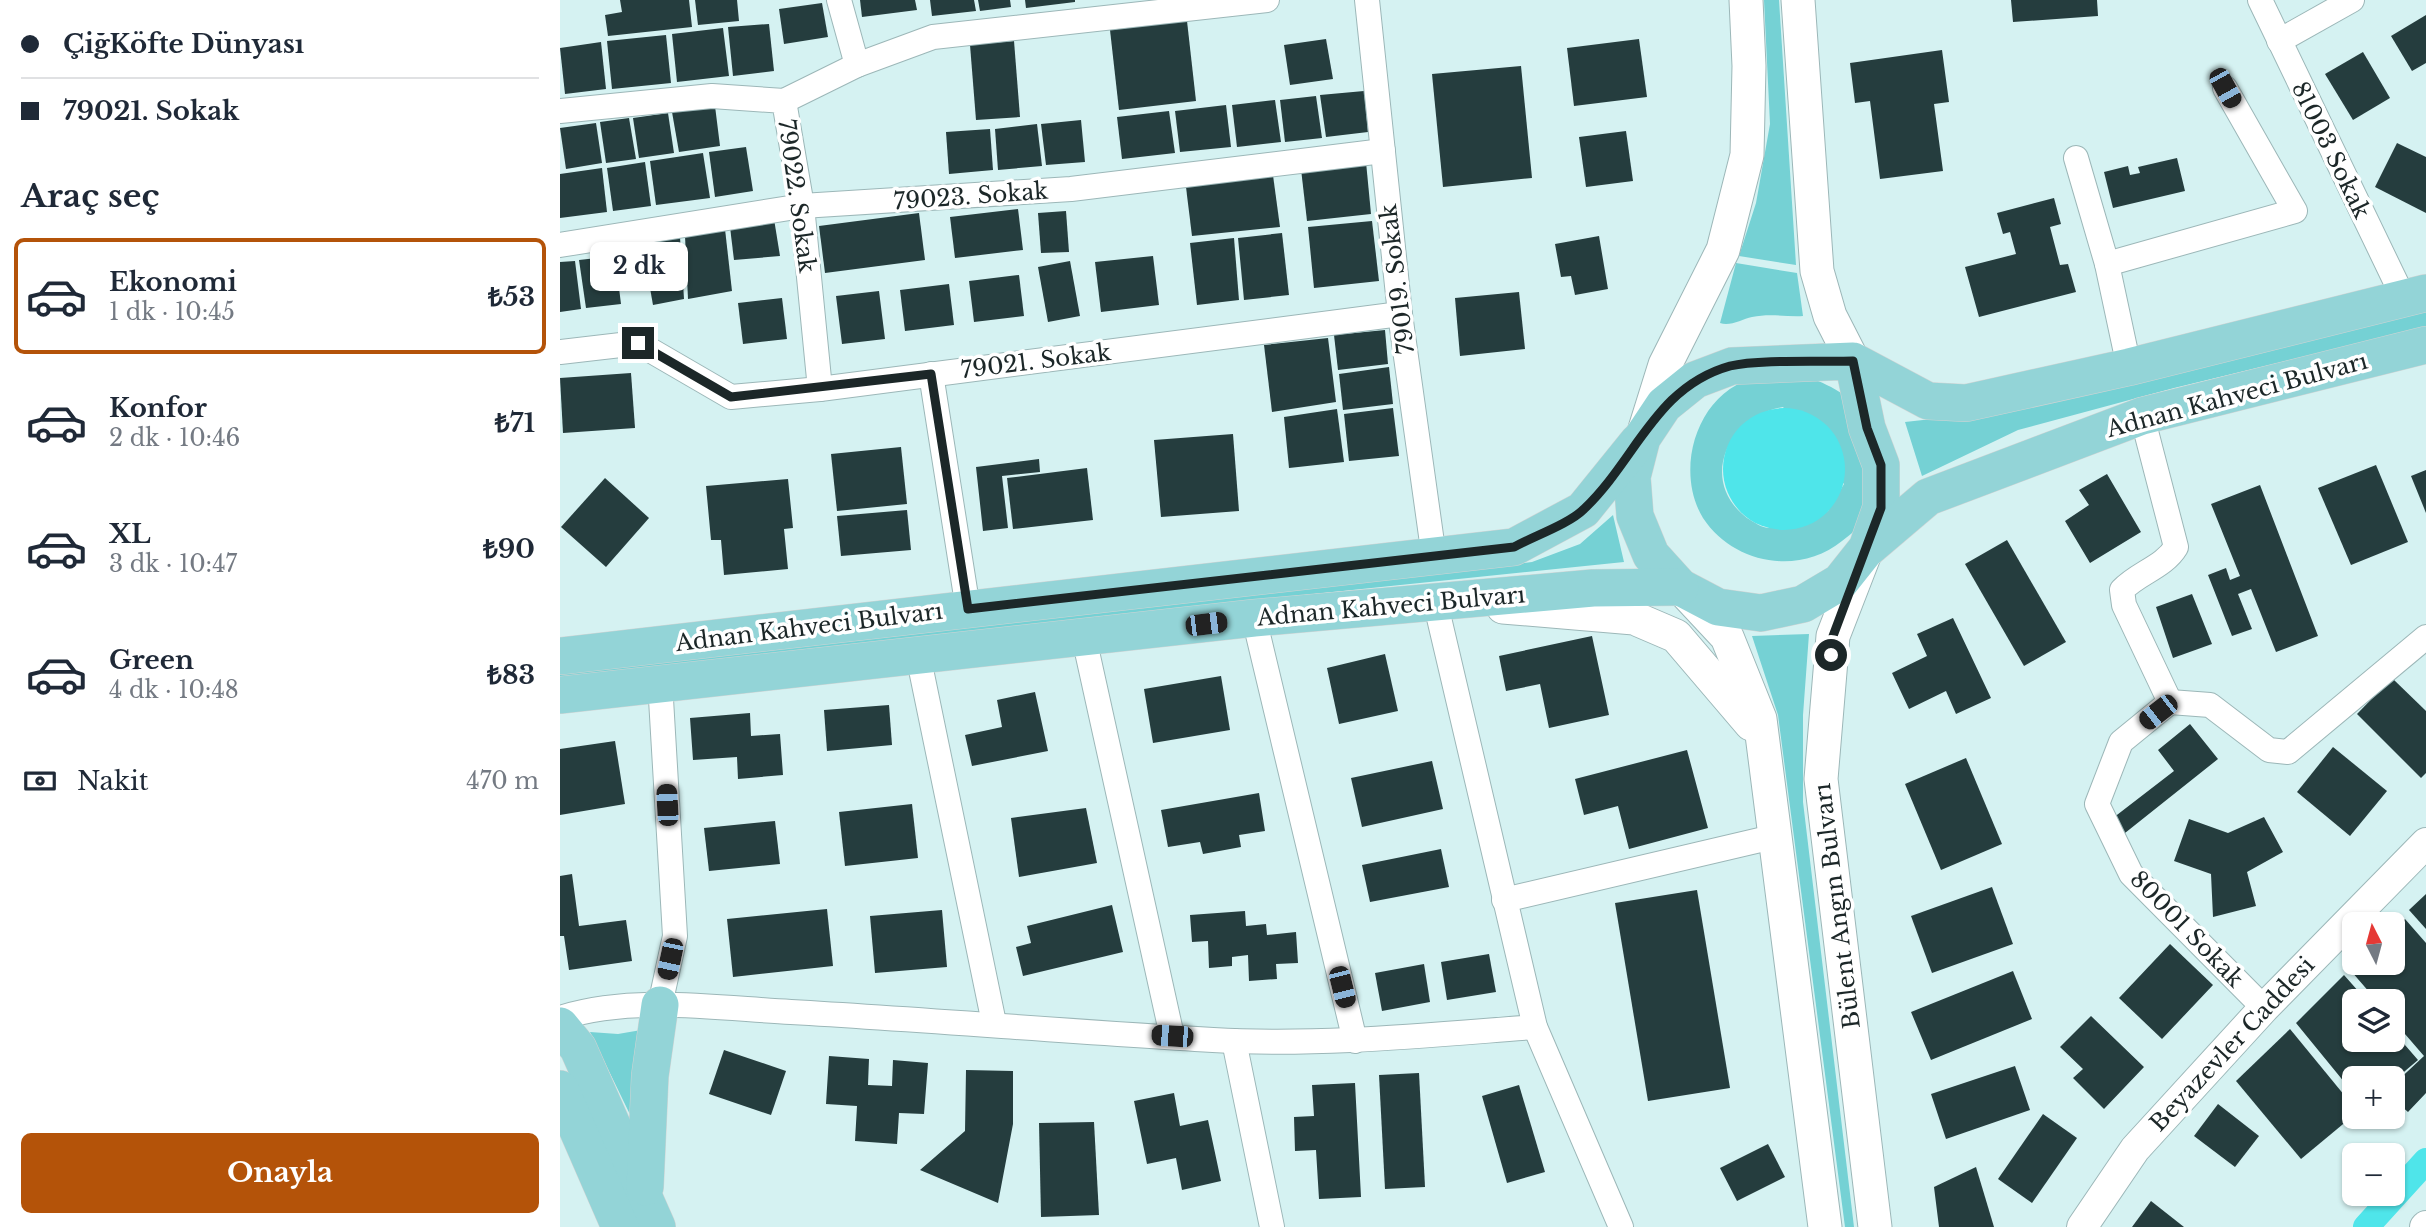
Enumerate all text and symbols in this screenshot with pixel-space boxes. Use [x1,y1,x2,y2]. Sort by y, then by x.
text: ÇiğKöfte Dünyası [63,28,304,60]
car [2206,65,2245,111]
street label: 81003 Sokak [2286,77,2377,224]
text: 79021. Sokak [63,95,239,127]
street label: 79022. Sokak [772,117,822,275]
text: Araç seç [21,176,159,216]
street label: 79023. Sokak [893,177,1050,215]
street label: 79019. Sokak [1374,202,1420,356]
callout: 2 dk [589,242,687,290]
text: 2 dk [613,252,665,280]
icon: car [25,265,88,328]
text: Ekonomi [109,266,237,298]
text: ₺53 [488,281,535,313]
text: 1 dk · 10:45 [109,298,235,326]
route end [622,327,654,359]
street label: 79021. Sokak [959,338,1113,384]
street label: Adnan Kahveci Bulvarı [2102,347,2371,444]
icon: car [25,391,88,454]
text: Konfor [109,392,207,424]
text: ₺71 [495,407,535,439]
text: 2 dk · 10:46 [109,424,240,452]
icon: car [25,517,88,580]
text: XL [109,518,151,550]
text: ₺90 [483,533,535,565]
text: 3 dk · 10:47 [109,550,237,578]
street label: Adnan Kahveci Bulvarı [1255,580,1526,632]
street label: Adnan Kahveci Bulvarı [673,597,944,657]
car [1184,611,1229,637]
route start [1815,639,1847,671]
icon: car [25,643,88,706]
text: Green [109,644,194,676]
text: ₺83 [487,659,535,691]
text: 4 dk · 10:48 [109,676,239,704]
car [2135,691,2182,733]
icon: cash [21,762,59,800]
text: Nakit [77,765,149,797]
text: 470 m [466,767,539,795]
street label: Bülent Angın Bulvarı [1808,782,1866,1030]
car [656,783,679,827]
street label: 80001 Sokak [2124,865,2250,994]
north arrow [2342,912,2404,975]
map controls [2342,912,2405,1206]
car [656,936,685,982]
street label: Beyazevler Caddesi [2144,951,2320,1137]
car [1327,964,1358,1010]
button: layers [2342,989,2405,1052]
car [1151,1024,1194,1048]
button: + [2342,1066,2405,1129]
button: Onayla [21,1133,539,1213]
button: − [2342,1143,2405,1206]

